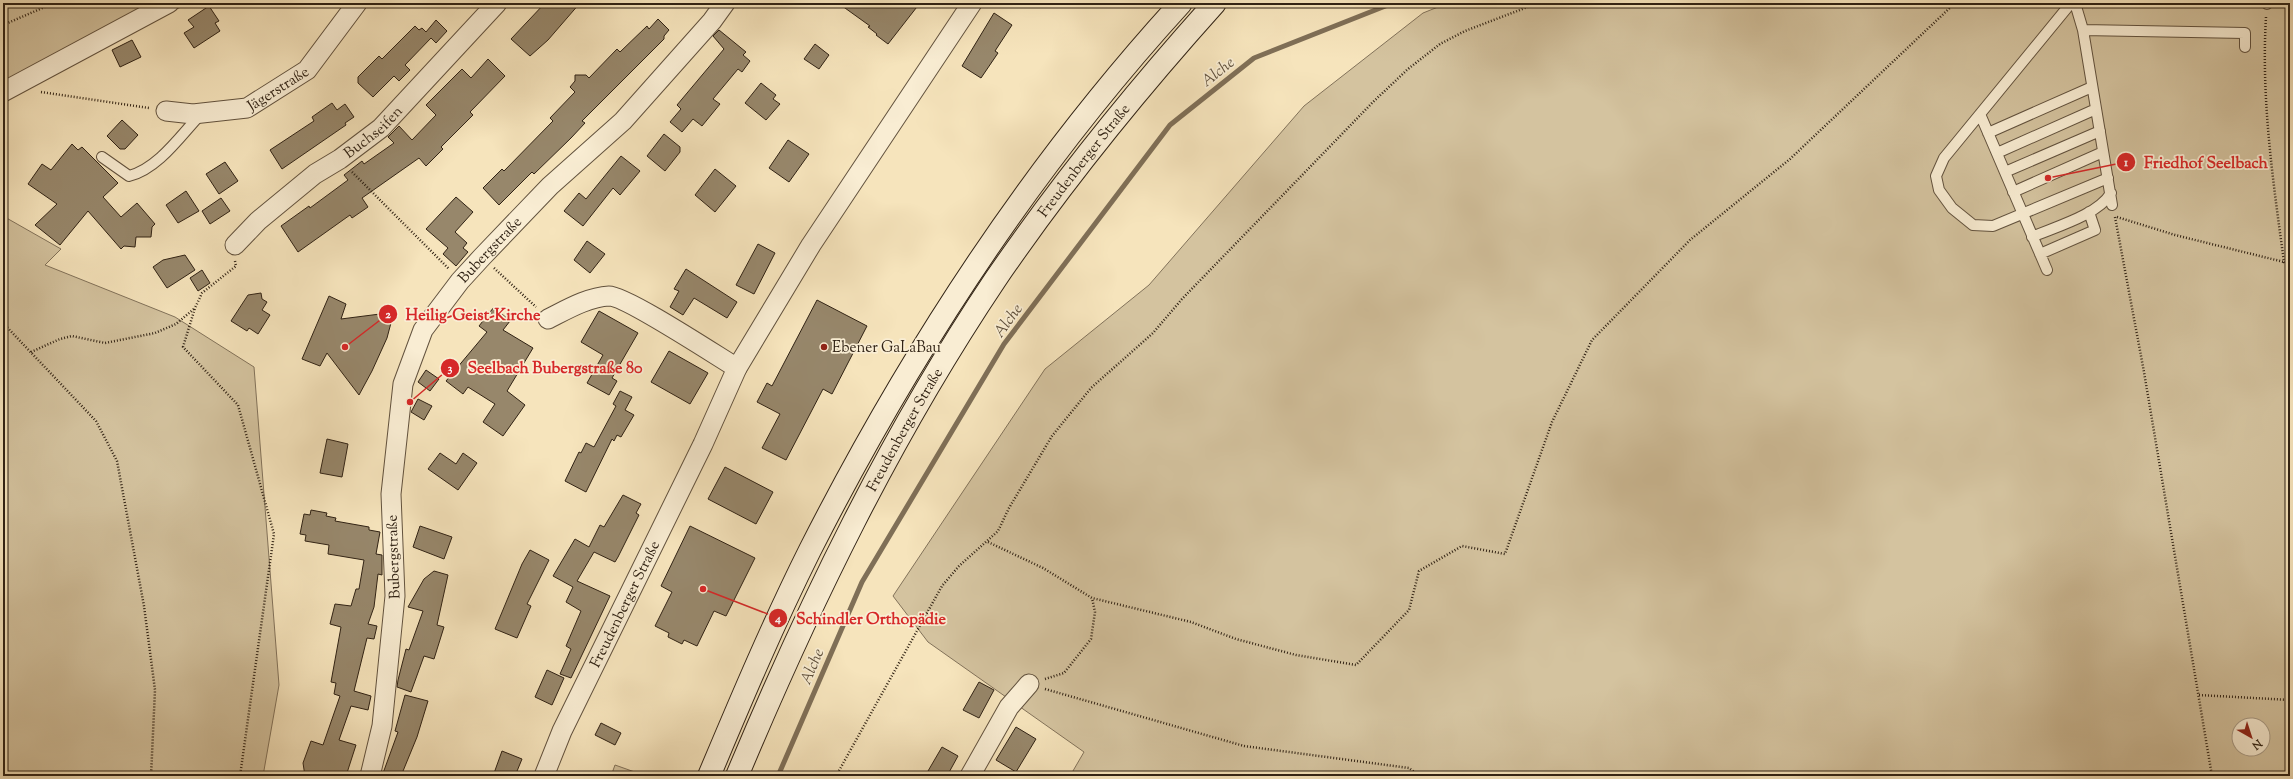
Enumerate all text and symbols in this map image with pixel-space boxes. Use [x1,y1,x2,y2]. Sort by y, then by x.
water label: Alche [1197,52,1240,94]
street label: Jägerstraße [243,62,314,118]
street label: Freudenberger Straße [1034,100,1136,222]
street label: Buchseifen [340,102,408,164]
callout: Friedhof Seelbach [2116,148,2276,176]
text: Friedhof Seelbach [2144,153,2269,176]
text: 1 [2123,154,2129,172]
street label: Bubergstraße [454,213,527,288]
callout: Heilig-Geist-Kirche [378,300,549,328]
water label: Alche [989,300,1029,343]
text: Heilig-Geist-Kirche [406,305,541,328]
text: 2 [385,306,391,324]
place label: Ebener GaLaBau [832,338,941,359]
marker: Ebener GaLaBau [819,342,829,352]
callout: Seelbach Bubergstraße 80 [440,354,650,382]
text: Seelbach Bubergstraße 80 [468,358,643,381]
text: 3 [448,360,453,378]
street label: Freudenberger Straße [862,364,949,496]
street label: Bubergstraße [383,514,406,600]
street label: Freudenberger Straße [586,538,666,672]
callout: Schindler Orthopädie [768,604,954,632]
text: Schindler Orthopädie [796,609,947,632]
text: 4 [774,610,781,628]
water label: Alche [795,645,831,689]
north arrow [2231,717,2271,757]
text: N [2248,734,2266,753]

